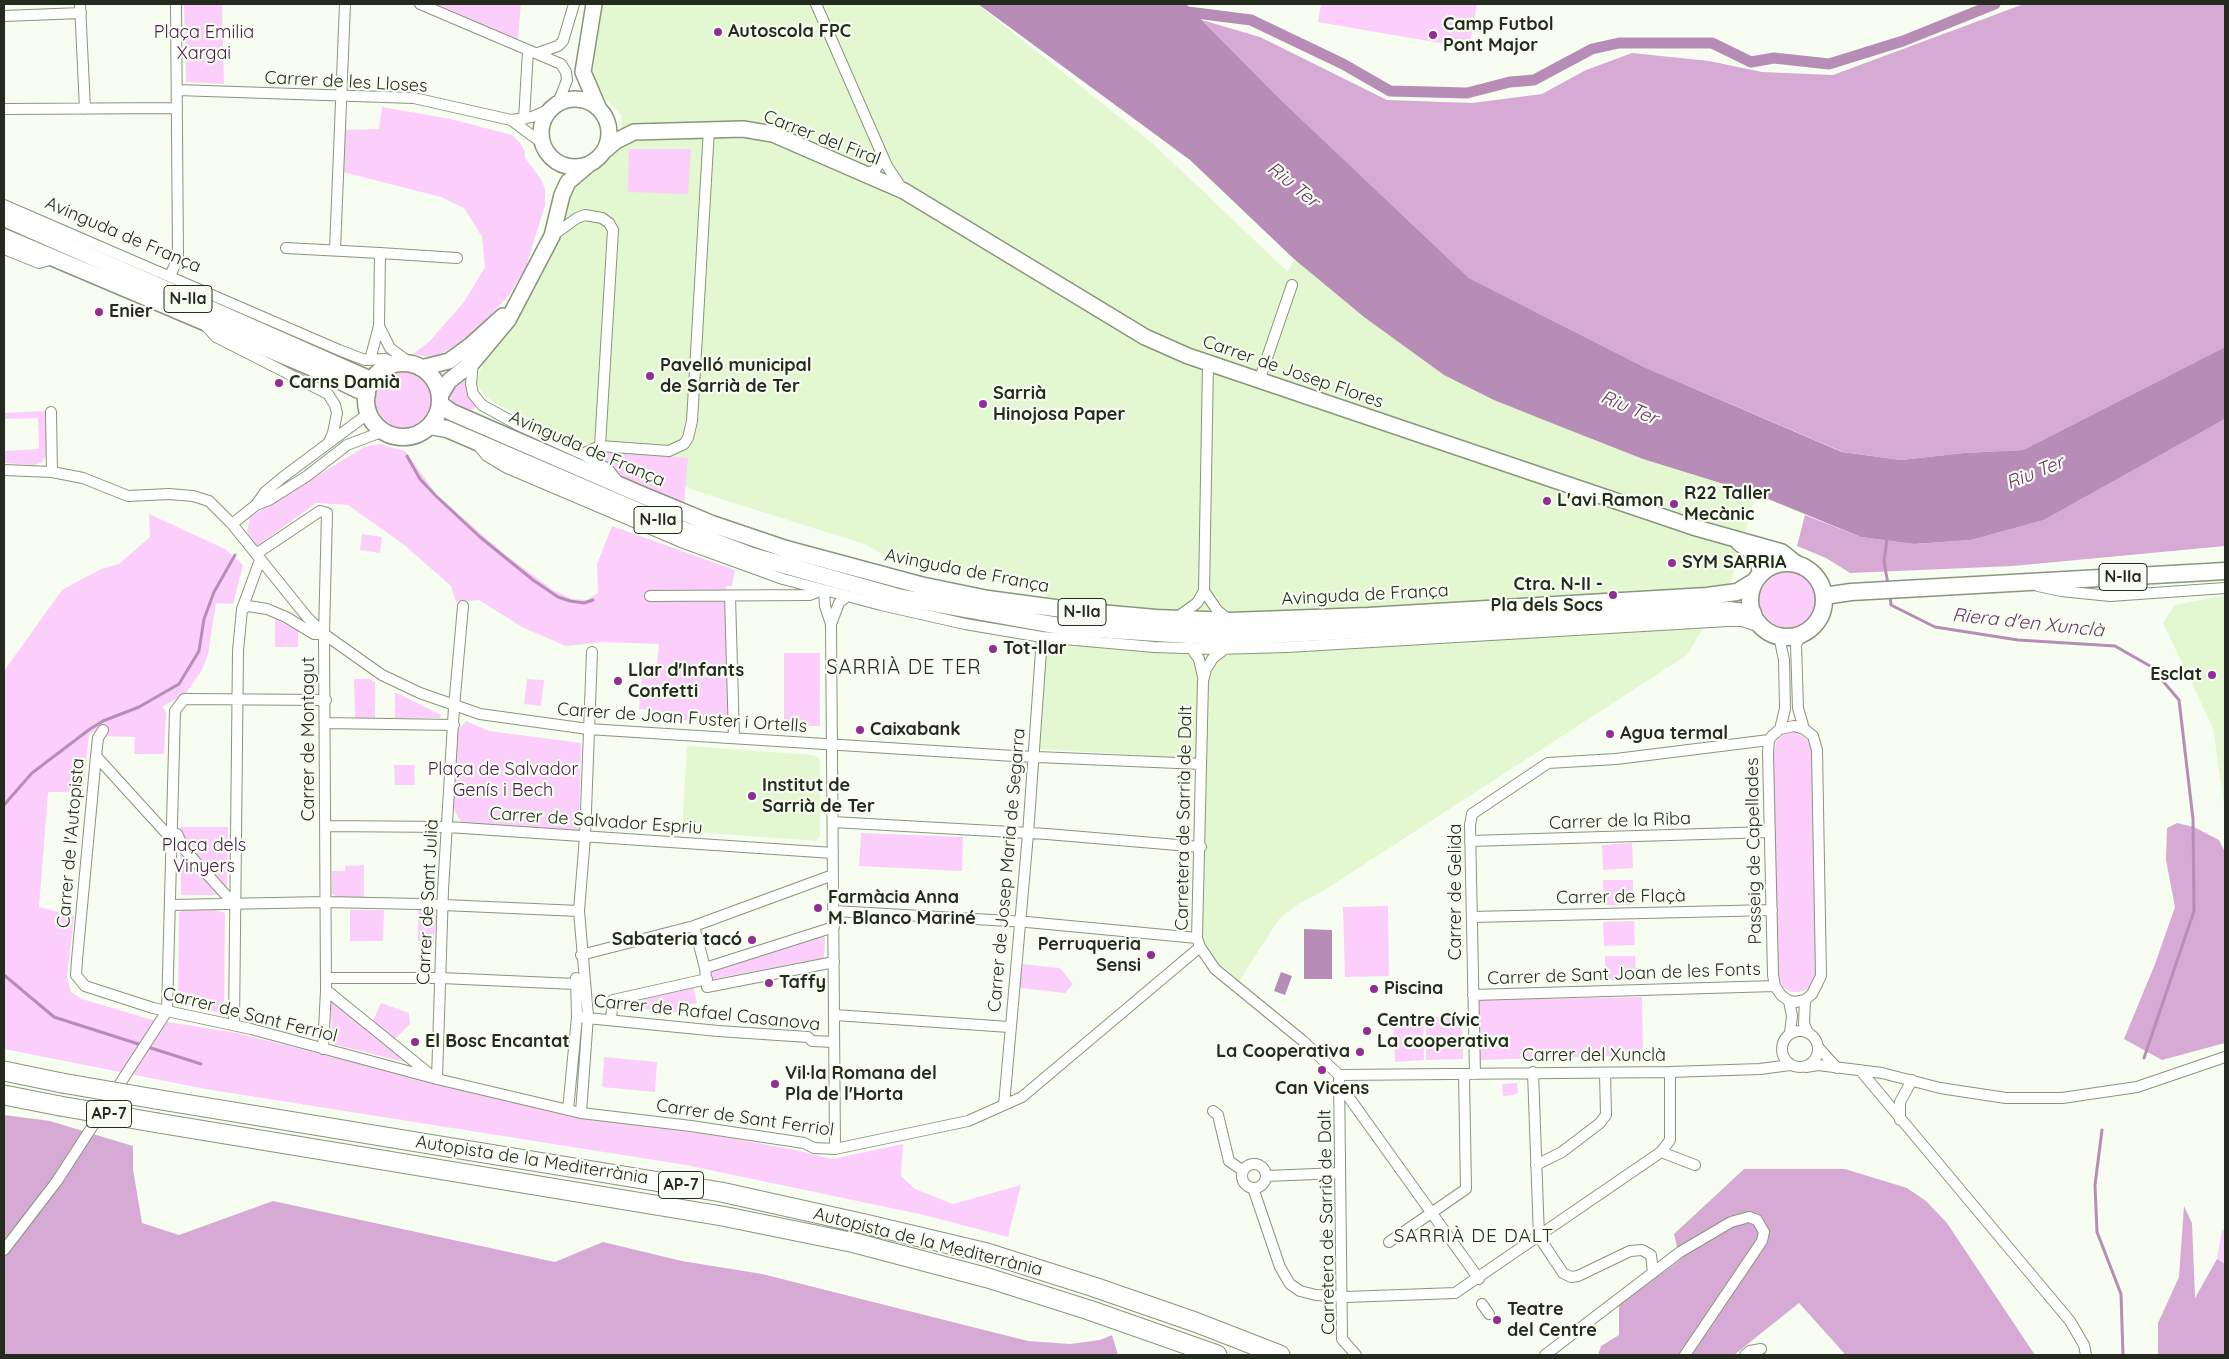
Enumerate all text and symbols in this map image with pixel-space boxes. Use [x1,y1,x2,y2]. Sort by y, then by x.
place label: Camp Futbol Pont Major [1443,14,1554,56]
place label: Autoscola FPC [728,21,851,43]
park label: Plaça Emilia Xargai [154,22,254,64]
marker: Autoscola FPC [712,26,724,38]
marker: Camp Futbol Pont Major [1427,29,1439,41]
street label: Carrer de les Lloses [264,67,428,97]
street label: Carrer del Firal [760,106,884,170]
water label: Riu Ter [1262,157,1324,213]
street label: Avinguda de França [42,192,204,278]
road number: N-IIa [164,286,212,312]
place label: Enier [109,301,153,323]
marker: Enier [93,306,105,318]
street label: Carrer de Josep Flores [1200,331,1386,413]
place label: Pavelló municipal de Sarrià de Ter [660,355,812,398]
marker: Pavelló municipal de Sarrià de Ter [644,370,656,382]
place label: Carns Damià [289,372,400,394]
marker: Carns Damià [273,377,285,389]
place label: Sarrià Hinojosa Paper [993,383,1125,426]
water label: Riu Ter [1597,386,1661,430]
marker: Sarrià Hinojosa Paper [977,398,989,410]
street label: Avinguda de França [506,406,668,492]
water label: Riu Ter [2003,451,2067,495]
place label: R22 Taller Mecànic [1684,483,1771,526]
place label: L'avi Ramon [1557,490,1664,512]
marker: L'avi Ramon [1541,495,1553,507]
marker: R22 Taller Mecànic [1668,498,1680,510]
road number: N-IIa [634,506,682,534]
street label: Avinguda de França [883,544,1051,598]
place label: SYM SARRIA [1682,552,1786,574]
marker: SYM SARRIA [1666,557,1678,569]
road number: N-IIa [2099,564,2147,590]
place label: Ctra. N-II - Pla dels Socs [1490,574,1603,616]
street label: Avinguda de França [1281,580,1449,610]
marker: Ctra. N-II - Pla dels Socs [1607,589,1619,601]
road number: N-IIa [1058,598,1106,626]
water label: Riera d'en Xunclà [1951,604,2105,642]
place label: Tot-llar [1003,638,1067,660]
marker: Tot-llar [987,643,999,655]
district label: SARRIÀ DE TER [825,656,983,680]
street label: Carrer de Montagut [298,657,320,821]
place label: Llar d'Infants Confetti [628,660,744,702]
place label: Esclat [2150,664,2202,686]
marker: Esclat [2206,669,2218,681]
marker: Llar d'Infants Confetti [612,675,624,687]
street label: Carrer de Joan Fuster i Ortells [556,698,808,738]
street label: Carretera de Sarrià de Dalt [1171,705,1197,931]
place label: Caixabank [870,719,960,741]
place label: Agua termal [1620,723,1728,745]
marker: Caixabank [854,724,866,736]
street label: Carrer de Josep Maria de Segarra [984,727,1030,1013]
marker: Agua termal [1604,728,1616,740]
street label: Carrer de l'Autopista [53,757,89,929]
street label: Passeig de Capellades [1742,757,1766,945]
park label: Plaça de Salvador Genís i Bech [428,759,578,802]
place label: Institut de Sarrià de Ter [762,775,875,818]
marker: Institut de Sarrià de Ter [746,790,758,802]
street label: Carrer de Salvador Espriu [489,803,703,839]
street label: Carrer de la Riba [1549,808,1691,834]
street label: Carrer de Sant Julià [413,819,443,985]
street label: Carrer de Gelida [1445,824,1467,960]
park label: Plaça dels Vinyers [162,835,246,878]
street label: Carrer de Flaçà [1556,885,1686,909]
place label: Farmàcia Anna M. Blanco Mariné [828,887,976,930]
marker: Farmàcia Anna M. Blanco Mariné [812,902,824,914]
place label: Sabateria tacó [612,929,742,951]
marker: Sabateria tacó [746,934,758,946]
place label: Perruqueria Sensi [1038,934,1141,976]
marker: Perruqueria Sensi [1145,949,1157,961]
street label: Carrer de Sant Joan de les Fonts [1487,958,1761,990]
place label: Taffy [779,972,826,994]
marker: Taffy [763,977,775,989]
place label: Piscina [1384,978,1443,1000]
street label: Carrer de Sant Ferriol [160,983,340,1047]
marker: Piscina [1368,983,1380,995]
street label: Carrer de Rafael Casanova [593,990,821,1036]
place label: Centre Cívic La cooperativa [1377,1010,1509,1052]
marker: Centre Cívic La cooperativa [1361,1025,1373,1037]
place label: El Bosc Encantat [425,1031,570,1053]
marker: El Bosc Encantat [409,1036,421,1048]
place label: La Cooperativa [1216,1041,1350,1063]
street label: Carrer del Xunclà [1522,1045,1666,1067]
marker: La Cooperativa [1354,1046,1366,1058]
place label: Vil·la Romana del Pla de l'Horta [785,1063,937,1106]
marker: Can Vicens [1316,1064,1328,1076]
marker: Vil·la Romana del Pla de l'Horta [769,1078,781,1090]
place label: Can Vicens [1275,1078,1369,1100]
street label: Carrer de Sant Ferriol [655,1095,835,1141]
road number: AP-7 [86,1100,132,1128]
street label: Carretera de Sarrià de Dalt [1314,1109,1340,1335]
street label: Autopista de la Mediterrània [414,1131,650,1189]
road number: AP-7 [658,1172,704,1198]
street label: Autopista de la Mediterrània [811,1203,1045,1281]
district label: SARRIÀ DE DALT [1392,1225,1556,1247]
place label: Teatre del Centre [1507,1299,1597,1342]
marker: Teatre del Centre [1491,1314,1503,1326]

